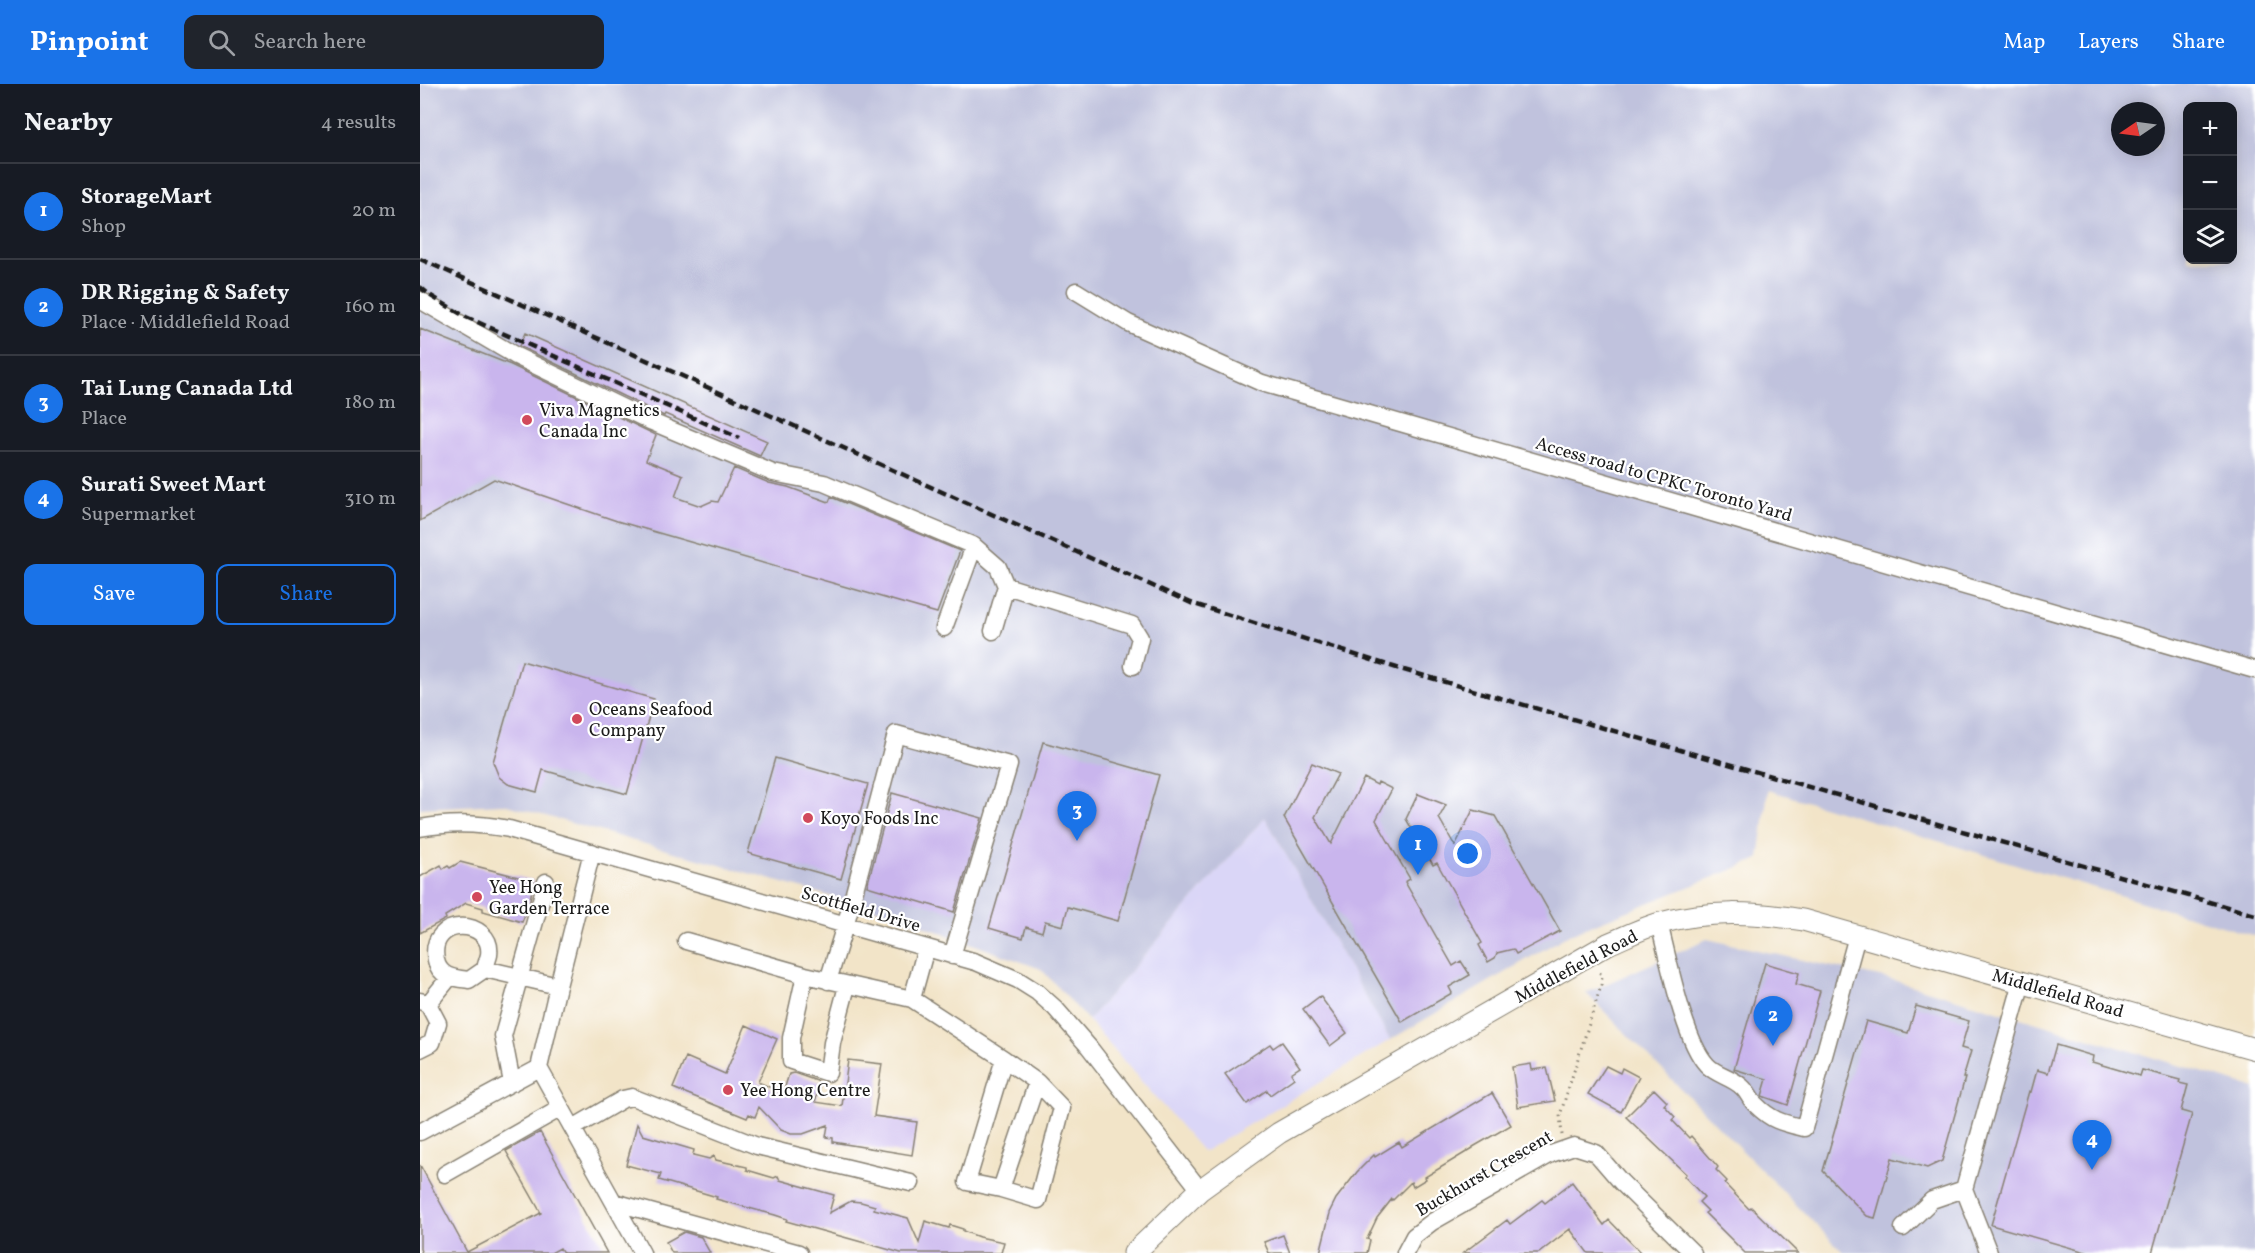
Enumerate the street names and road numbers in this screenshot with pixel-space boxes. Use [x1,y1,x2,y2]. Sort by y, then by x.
street label: Access road to CPKC Toronto Yard [1532,432,1795,529]
street label: Scottfield Drive [798,881,923,939]
street label: Middlefield Road [1511,924,1643,1010]
street label: Middlefield Road [1989,964,2126,1025]
street label: Buckhurst Crescent [1412,1125,1558,1224]

